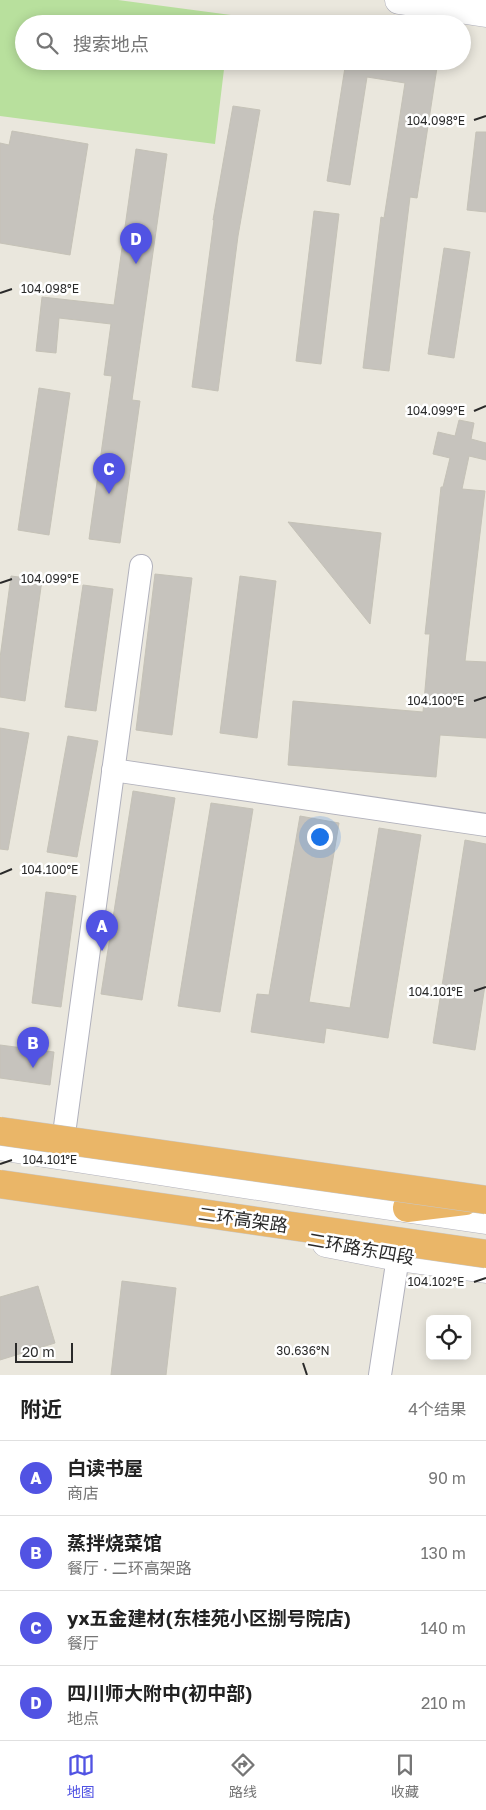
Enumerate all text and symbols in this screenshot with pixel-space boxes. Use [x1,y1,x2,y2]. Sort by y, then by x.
search box [15,15,471,70]
icon: search [33,29,61,57]
text: 搜索地点 [73,32,149,55]
text: 104.098°E [407,113,465,128]
pin: D [120,223,152,264]
text: 104.098°E [21,281,79,296]
text: 104.099°E [407,403,465,418]
pin: C [93,453,125,494]
text: 104.099°E [21,571,79,586]
text: 104.100°E [408,693,464,708]
your location [307,824,333,850]
text: 104.100°E [22,862,78,877]
pin: A [86,910,118,951]
text: 104.101°E [409,984,463,999]
pin: B [17,1027,49,1068]
text: 104.101°E [23,1152,77,1167]
street label: 二环高架路 [197,1202,289,1236]
street label: 二环路东四段 [306,1228,416,1268]
text: 104.102°E [408,1274,464,1289]
map controls [426,1315,471,1360]
button: locate [426,1315,471,1360]
scale bar [15,1340,72,1363]
text: 20 m [22,1343,55,1360]
text: 30.636°N [276,1343,330,1358]
text: 附近 [20,1396,62,1422]
text: 4个结果 [408,1399,466,1419]
text: 白读书屋 [67,1456,143,1479]
text: A [30,1468,42,1488]
text: 90 m [428,1468,466,1488]
text: 商店 [67,1483,99,1503]
text: 蒸拌烧菜馆 [67,1531,162,1554]
text: B [30,1543,42,1563]
text: 130 m [421,1543,466,1563]
text: 餐厅 · 二环高架路 [67,1558,192,1578]
text: yx五金建材(东桂苑小区捌号院店) [67,1606,351,1629]
text: C [30,1618,42,1638]
text: 140 m [420,1618,466,1638]
text: 餐厅 [67,1633,99,1653]
text: 四川师大附中(初中部) [67,1681,252,1704]
text: D [30,1693,42,1713]
text: 210 m [421,1693,466,1713]
text: 地点 [67,1708,99,1728]
tab: 地图 [67,1751,95,1801]
tab: 路线 [229,1751,257,1801]
tab: 收藏 [391,1751,419,1801]

